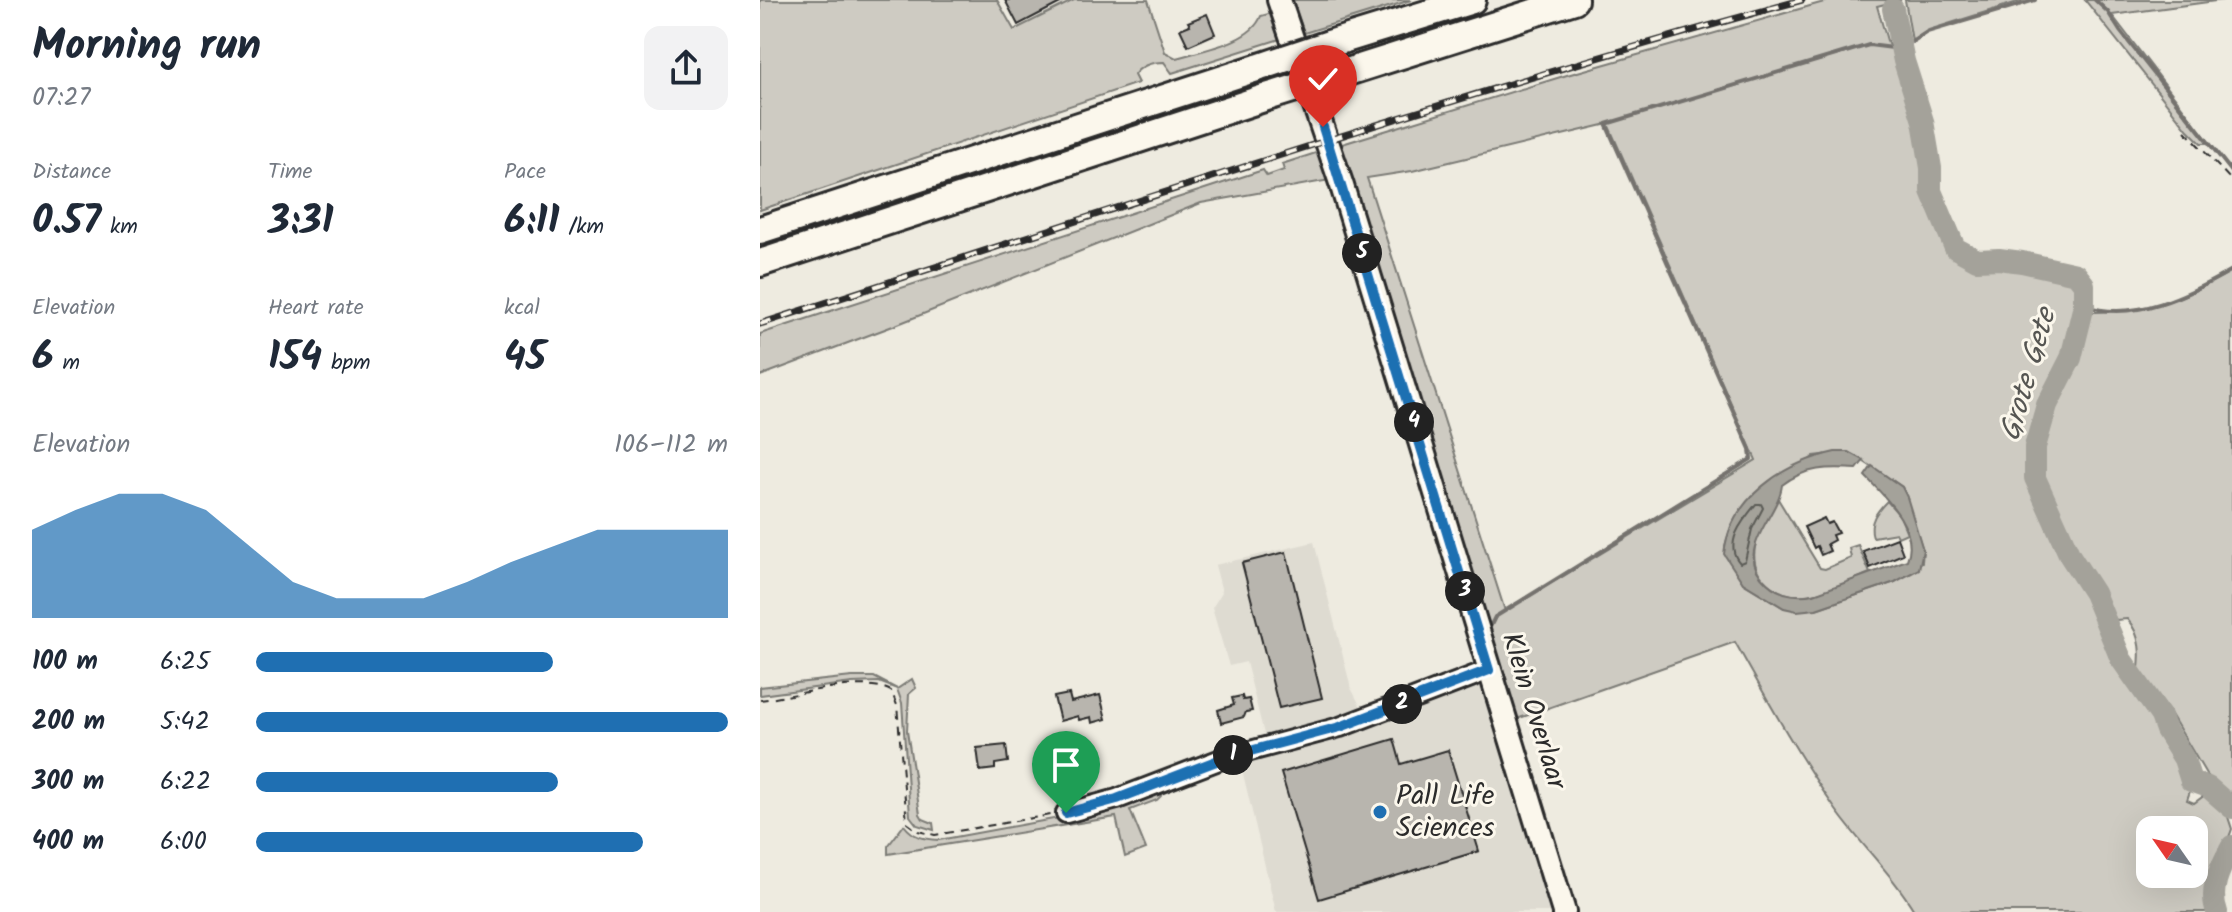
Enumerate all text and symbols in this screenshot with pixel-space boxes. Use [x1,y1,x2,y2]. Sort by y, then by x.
text: Morning run [32,12,261,82]
button: share [644,26,728,110]
pin [1289,45,1357,127]
icon: check [1301,57,1345,101]
text: 07:27 [32,77,90,119]
text: Distance [32,155,111,190]
text: Time [268,155,312,190]
text: Pace [504,155,546,190]
text: 0.57 [32,190,101,254]
text: 3:31 [268,190,334,254]
text: 6:11 [504,190,560,254]
text: km [101,210,138,245]
text: /km [560,210,604,245]
pin: 5 [1342,233,1382,273]
text: 5 [1356,235,1368,270]
text: Elevation [32,291,115,326]
text: Heart rate [268,291,364,326]
text: kcal [504,291,540,326]
water label: Grote Gete [1987,301,2071,447]
text: 6 [32,326,54,390]
text: 154 [268,326,322,390]
text: 45 [504,326,546,390]
text: m [54,346,80,381]
text: bpm [322,346,371,381]
pin: 4 [1394,402,1434,442]
text: 4 [1408,404,1420,439]
text: Elevation [32,424,130,466]
text: 106–112 m [614,424,728,466]
pin: 3 [1445,571,1485,611]
text: 3 [1459,573,1471,608]
street label: Klein Overlaar [1488,627,1579,797]
text: 100 m [32,641,98,683]
text: 6:25 [160,641,210,683]
pin: 2 [1382,684,1422,724]
text: 2 [1396,686,1408,721]
text: 200 m [32,701,105,743]
text: 5:42 [160,701,210,743]
pin [1032,731,1100,813]
pin: 1 [1213,735,1253,775]
text: 1 [1230,737,1236,772]
icon: arrive [1044,743,1088,787]
text: 300 m [32,761,104,803]
text: 6:22 [160,761,211,803]
place label: Pall Life Sciences [1396,774,1495,851]
marker: Pall Life Sciences [1371,803,1389,821]
north arrow [2136,816,2208,888]
map controls [2136,816,2208,888]
text: 400 m [32,821,104,863]
text: 6:00 [160,821,207,863]

